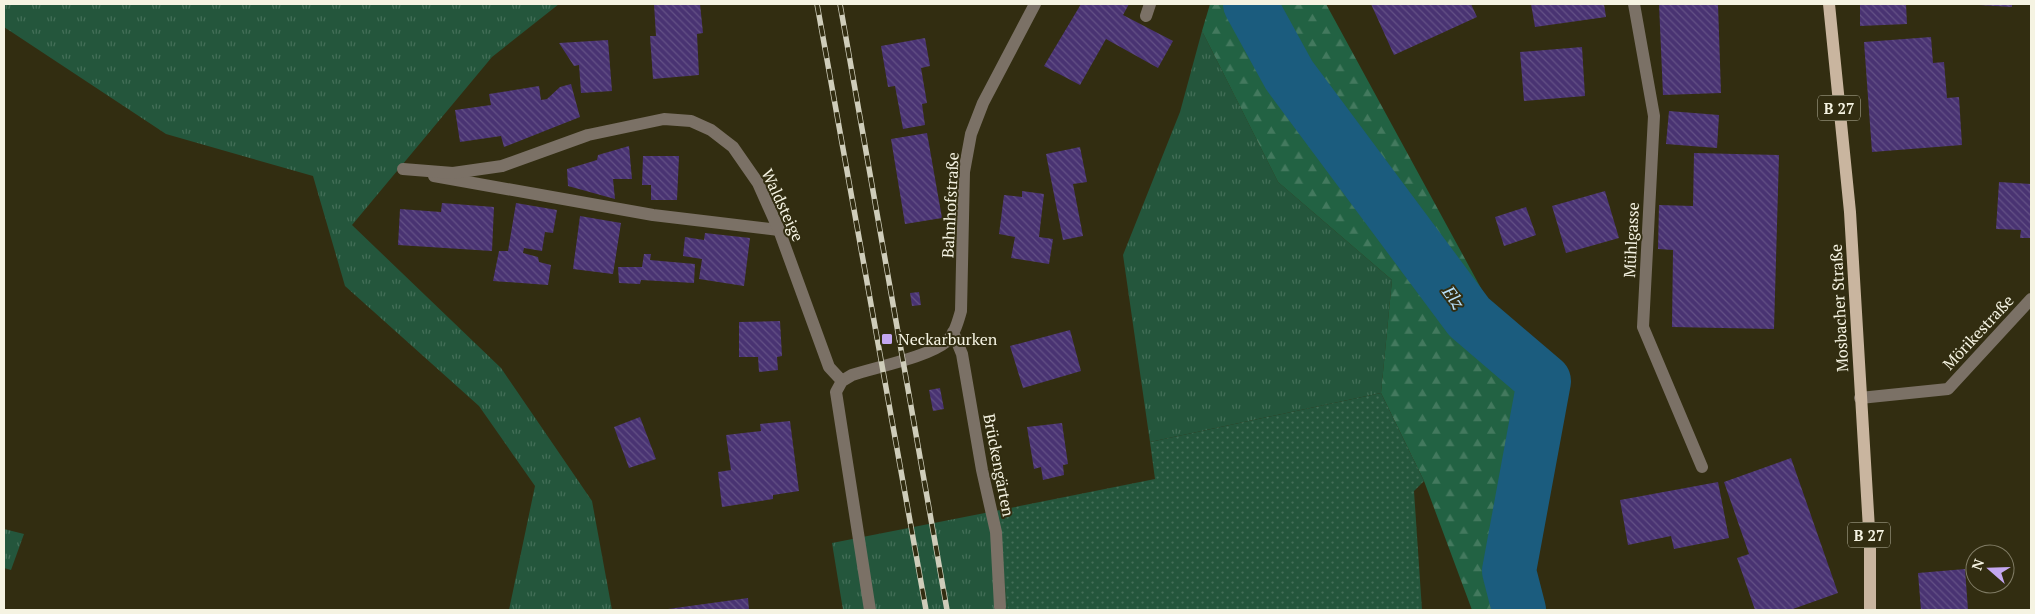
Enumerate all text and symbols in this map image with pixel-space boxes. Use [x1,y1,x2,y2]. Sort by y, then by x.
road number: B 27 [1818,96,1860,120]
street label: Bahnhofstraße [936,152,964,258]
street label: Waldsteige [757,165,809,245]
street label: Mühlgasse [1618,202,1644,278]
street label: Mosbacher Straße [1825,243,1853,373]
water label: Elz [1437,280,1471,314]
street label: Mörikestraße [1938,290,2018,374]
place label: Neckarburken [898,328,998,350]
marker: Neckarburken [880,332,894,346]
street label: Brückengärten [978,412,1020,519]
road number: B 27 [1848,522,1890,548]
north arrow [1965,544,2015,594]
text: N [1967,556,1988,573]

